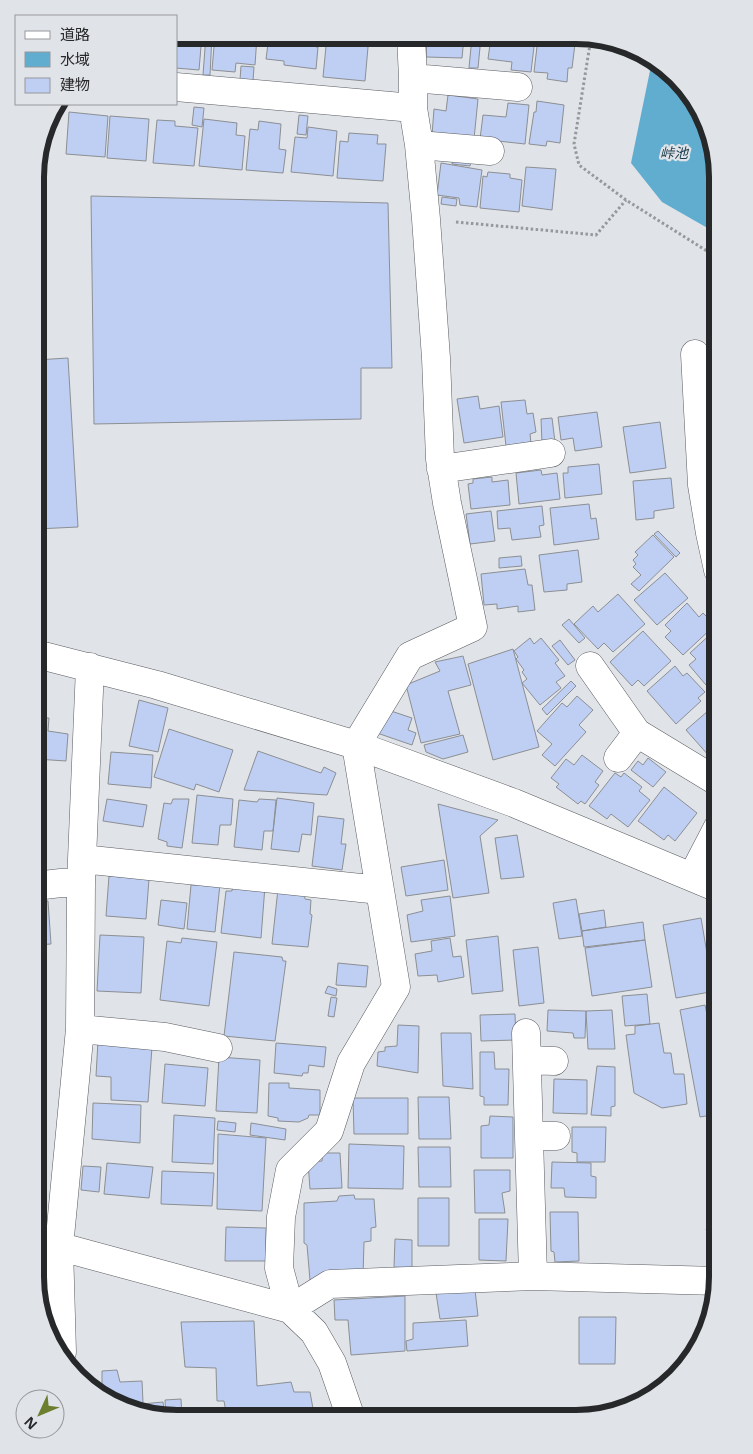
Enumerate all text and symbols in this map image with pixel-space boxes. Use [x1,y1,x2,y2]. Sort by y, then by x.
legend [15,15,178,105]
text: 道路 [60,24,90,44]
text: 水域 [60,49,90,69]
text: 建物 [60,74,90,94]
water label: 峠池 [660,143,690,162]
north arrow [15,1389,65,1439]
text: N [19,1413,41,1434]

